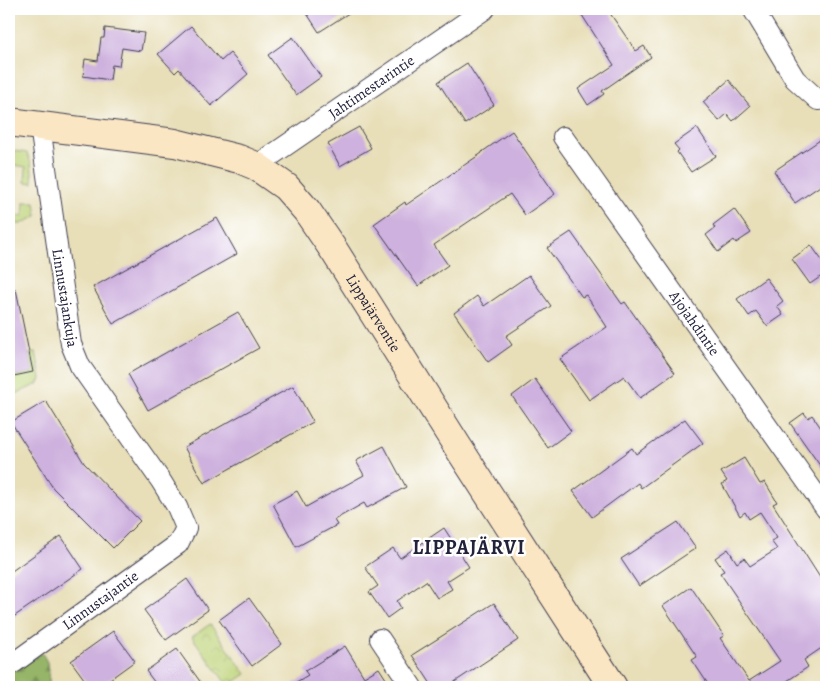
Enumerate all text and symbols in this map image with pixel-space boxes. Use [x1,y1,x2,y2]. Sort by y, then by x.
street label: Jahtimestarintie [325,50,419,123]
street label: Linnustajankuja [47,247,83,349]
street label: Lippajärventie [341,270,406,356]
street label: Ajojahdintie [664,286,725,360]
district label: LIPPAJÄRVI [413,534,525,561]
street label: Linnustajantie [58,566,143,635]

